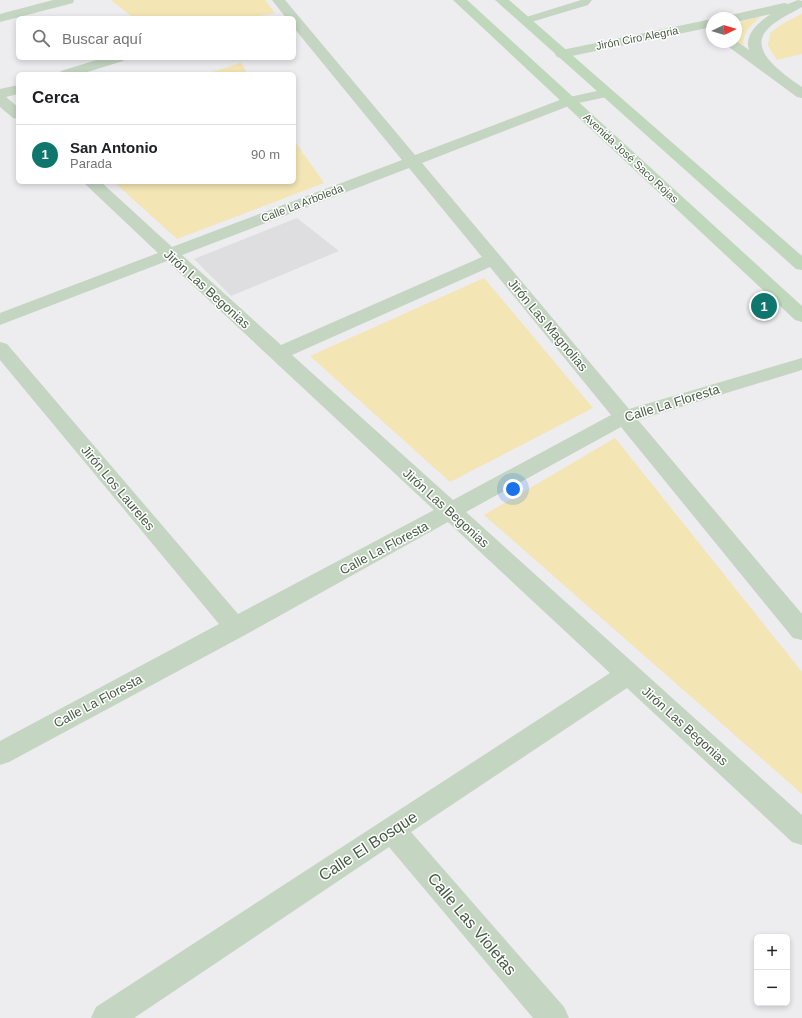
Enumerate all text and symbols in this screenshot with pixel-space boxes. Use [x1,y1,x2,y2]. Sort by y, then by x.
north arrow [706,12,742,48]
search box [16,16,296,60]
street label: Jirón Ciro Alegria [595,24,680,52]
icon: search [30,27,52,49]
text: Buscar aquí [62,30,142,47]
text: Cerca [32,88,79,107]
street label: Avenida José Saco Rojas [581,111,681,205]
text: San Antonio [70,139,158,156]
text: 1 [41,147,49,162]
text: 90 m [251,147,280,162]
text: Parada [70,156,112,171]
street label: Calle La Arboleda [259,182,346,224]
street label: Jirón Las Begonias [161,246,253,332]
street label: Jirón Las Magnolias [505,276,591,374]
pin: 1 [751,291,777,321]
street label: Calle La Floresta [623,381,722,425]
street label: Jirón Los Laureles [78,442,158,534]
street label: Jirón Las Begonias [400,465,492,551]
your location [503,479,523,499]
street label: Calle La Floresta [337,518,432,578]
street label: Calle La Floresta [51,671,146,731]
street label: Jirón Las Begonias [639,683,731,769]
street label: Calle El Bosque [316,808,420,884]
street label: Calle Las Violetas [424,870,520,978]
map controls [754,934,790,1006]
button: + [754,934,790,970]
button: − [754,970,790,1006]

